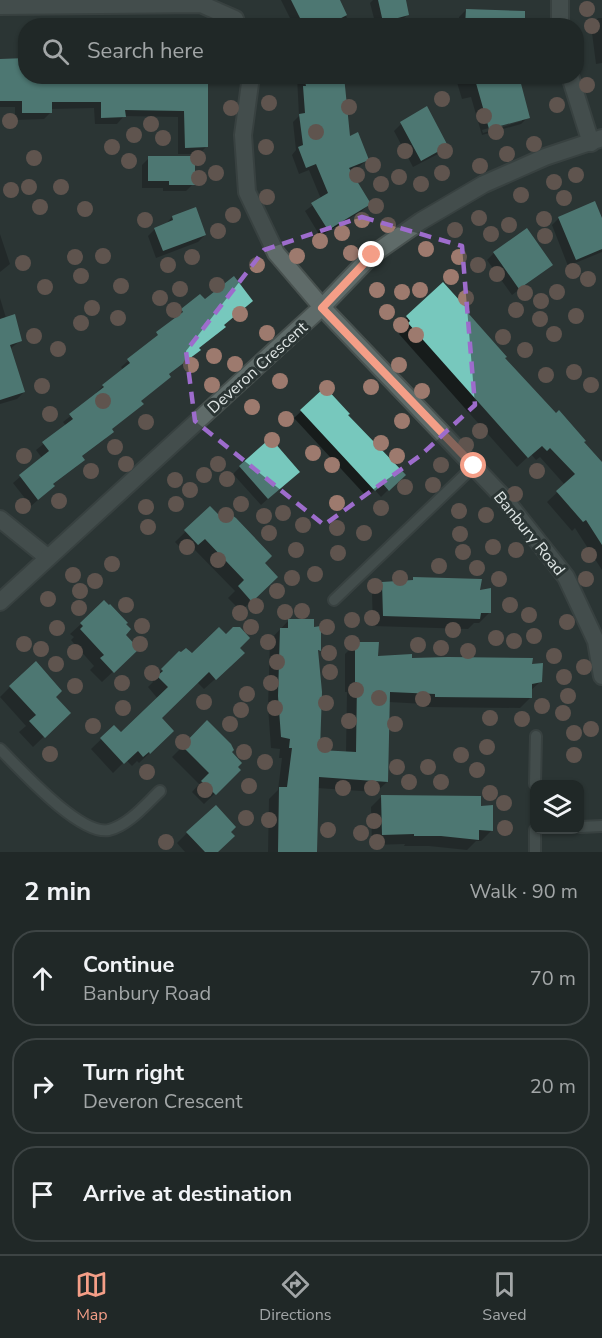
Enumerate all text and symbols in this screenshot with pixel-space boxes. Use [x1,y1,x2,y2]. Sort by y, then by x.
search box [18,18,584,84]
icon: search [39,35,72,68]
text: Search here [87,36,204,66]
route end [358,241,384,267]
street label: Deveron Crescent [203,317,313,419]
route start [460,452,486,478]
street label: Banbury Road [488,487,570,580]
map controls [530,780,584,834]
button: layers [530,780,584,834]
text: 2 min [24,874,91,909]
text: Walk · 90 m [470,878,578,905]
text: Continue [83,950,174,980]
icon: ahead [26,962,59,995]
text: 70 m [530,965,576,992]
text: Banbury Road [83,980,211,1007]
text: Turn right [83,1058,184,1088]
icon: right [26,1070,59,1103]
text: 20 m [530,1073,576,1100]
text: Deveron Crescent [83,1088,243,1115]
icon: arrive [26,1178,59,1211]
text: Arrive at destination [83,1179,292,1209]
tab: Map [75,1268,108,1326]
tab: Directions [259,1268,331,1326]
tab: Saved [482,1268,527,1326]

